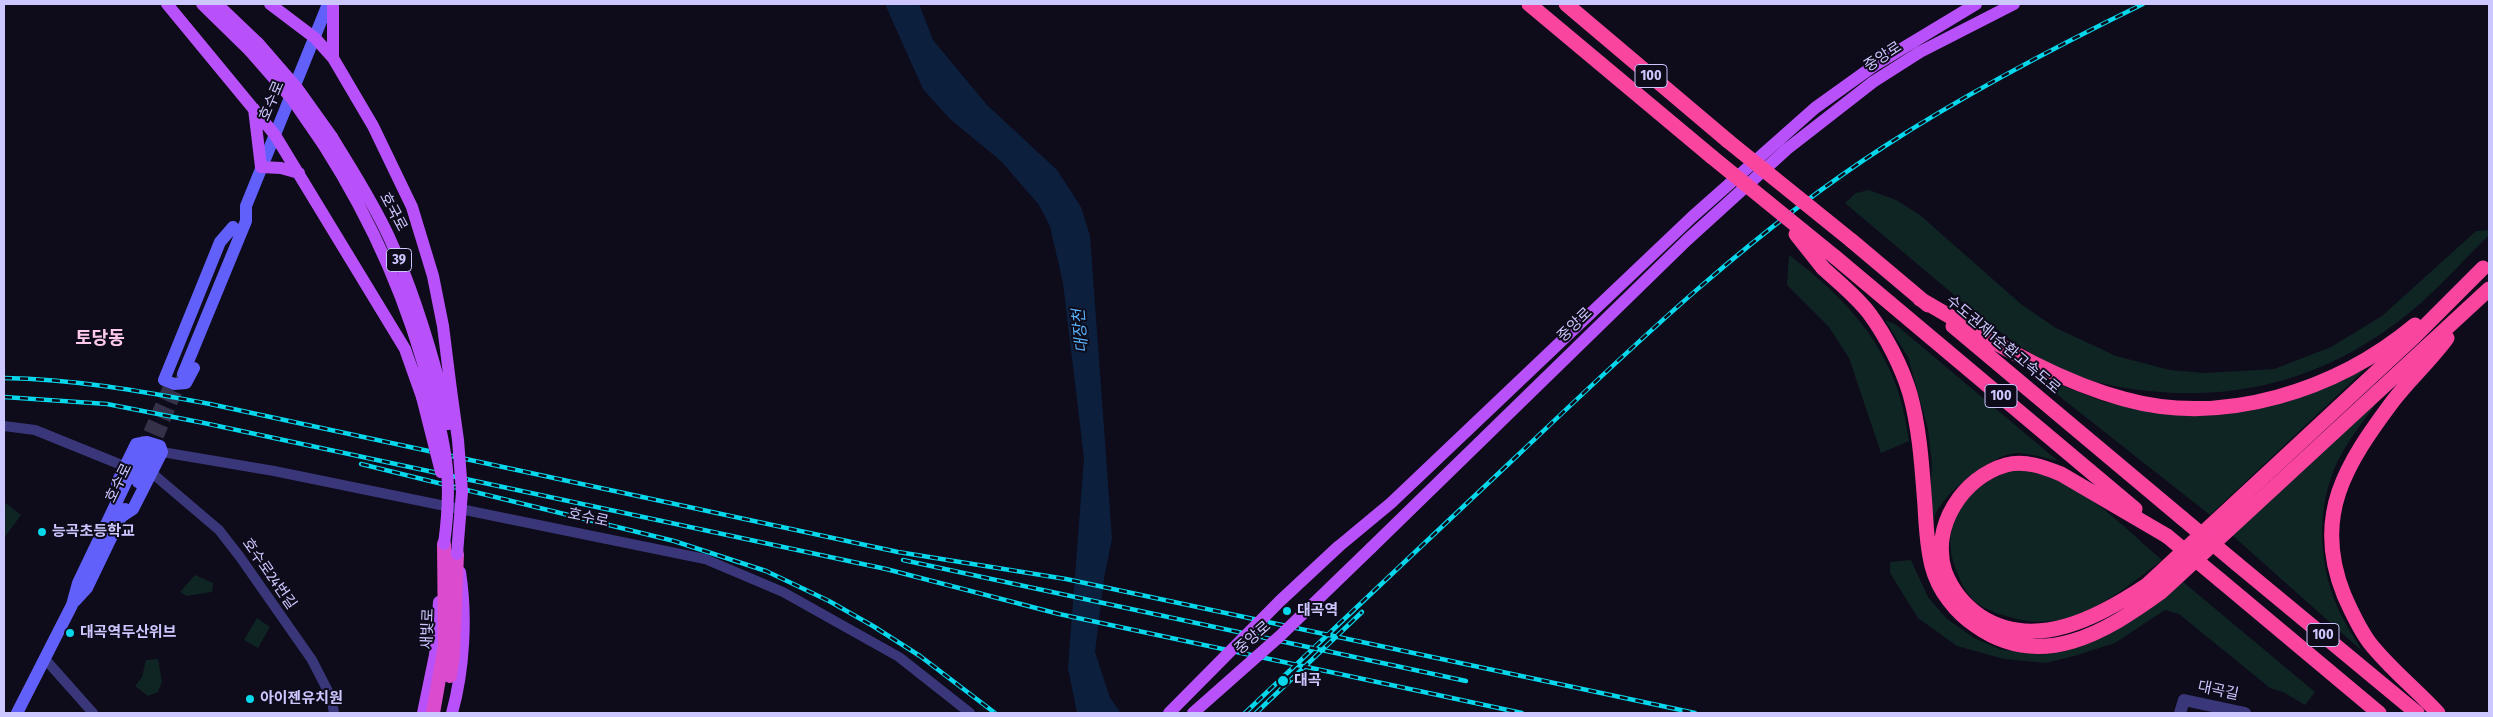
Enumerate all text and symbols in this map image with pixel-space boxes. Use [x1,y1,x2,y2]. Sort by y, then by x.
street label: 중앙로 [1861,38,1905,76]
road number: 100 [1635,64,1667,88]
street label: 호수로 [256,78,288,124]
street label: 호국로 [375,189,411,235]
road number: 39 [386,248,412,272]
street label: 수도권제1순환고속도로 [1942,292,2064,398]
street label: 중앙로 [1554,304,1596,346]
water label: 대장천 [1070,308,1092,354]
district label: 토당동 [75,328,125,350]
road number: 100 [1985,384,2017,408]
street label: 호수로 [102,460,136,506]
street label: 호수로 [566,505,610,531]
place label: 능곡초등학교 [52,523,135,541]
marker: 능곡초등학교 [36,526,48,538]
street label: 호수로24번길 [238,535,300,613]
place label: 대곡역 [1297,602,1338,620]
marker: 대곡역 [1281,605,1293,617]
street label: 새빛로 [418,608,438,650]
street label: 중앙로 [1231,618,1275,658]
place label: 대곡역두산위브 [80,624,177,642]
road number: 100 [2307,624,2339,646]
marker: 대곡역두산위브 [64,627,76,639]
place label: 대곡 [1294,672,1322,690]
marker: 대곡 [1276,674,1290,688]
street label: 대곡길 [2196,678,2240,704]
place label: 아이젠유치원 [260,690,343,708]
marker: 아이젠유치원 [244,693,256,705]

